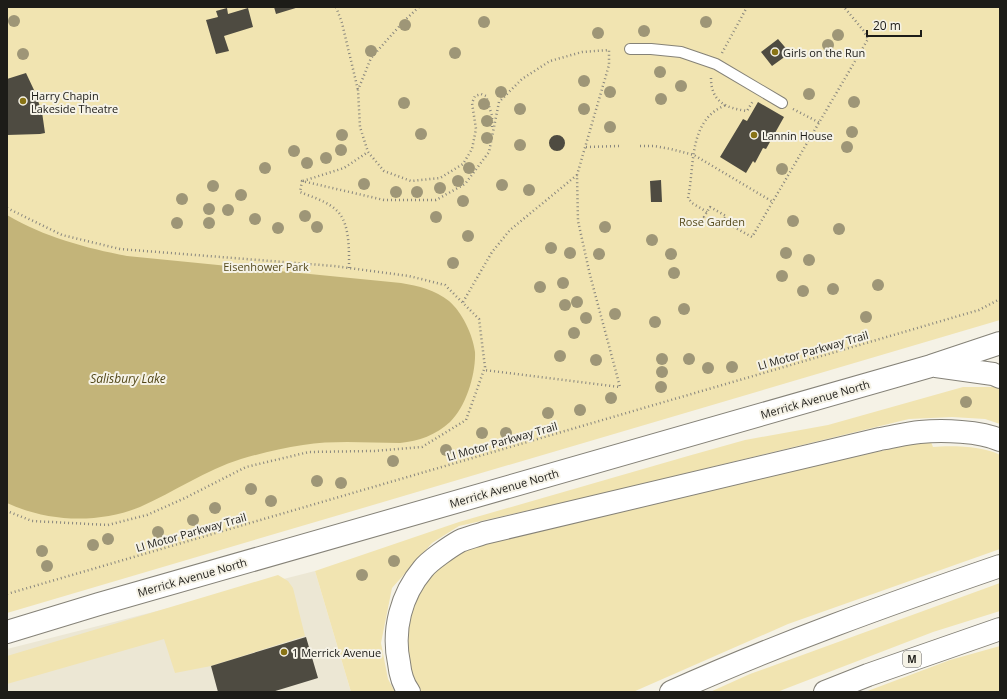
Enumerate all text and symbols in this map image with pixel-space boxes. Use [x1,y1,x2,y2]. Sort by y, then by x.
scale bar [867,12,921,38]
text: 20 m [873,17,901,34]
place label: Girls on the Run [783,45,865,60]
marker: Girls on the Run [770,47,780,57]
place label: Harry Chapin Lakeside Theatre [31,88,118,116]
marker: Harry Chapin Lakeside Theatre [18,96,28,106]
place label: Lannin House [762,128,833,143]
marker: Lannin House [749,130,759,140]
park label: Rose Garden [679,214,745,229]
park label: Eisenhower Park [223,259,309,274]
street label: LI Motor Parkway Trail [756,327,870,373]
water label: Salisbury Lake [90,370,166,387]
street label: Merrick Avenue North [759,376,871,422]
street label: LI Motor Parkway Trail [445,418,559,464]
street label: Merrick Avenue North [448,465,560,511]
street label: LI Motor Parkway Trail [134,509,248,555]
street label: Merrick Avenue North [136,554,248,600]
place label: 1 Merrick Avenue [292,645,381,660]
marker: 1 Merrick Avenue [279,647,289,657]
road number: M [903,651,921,667]

